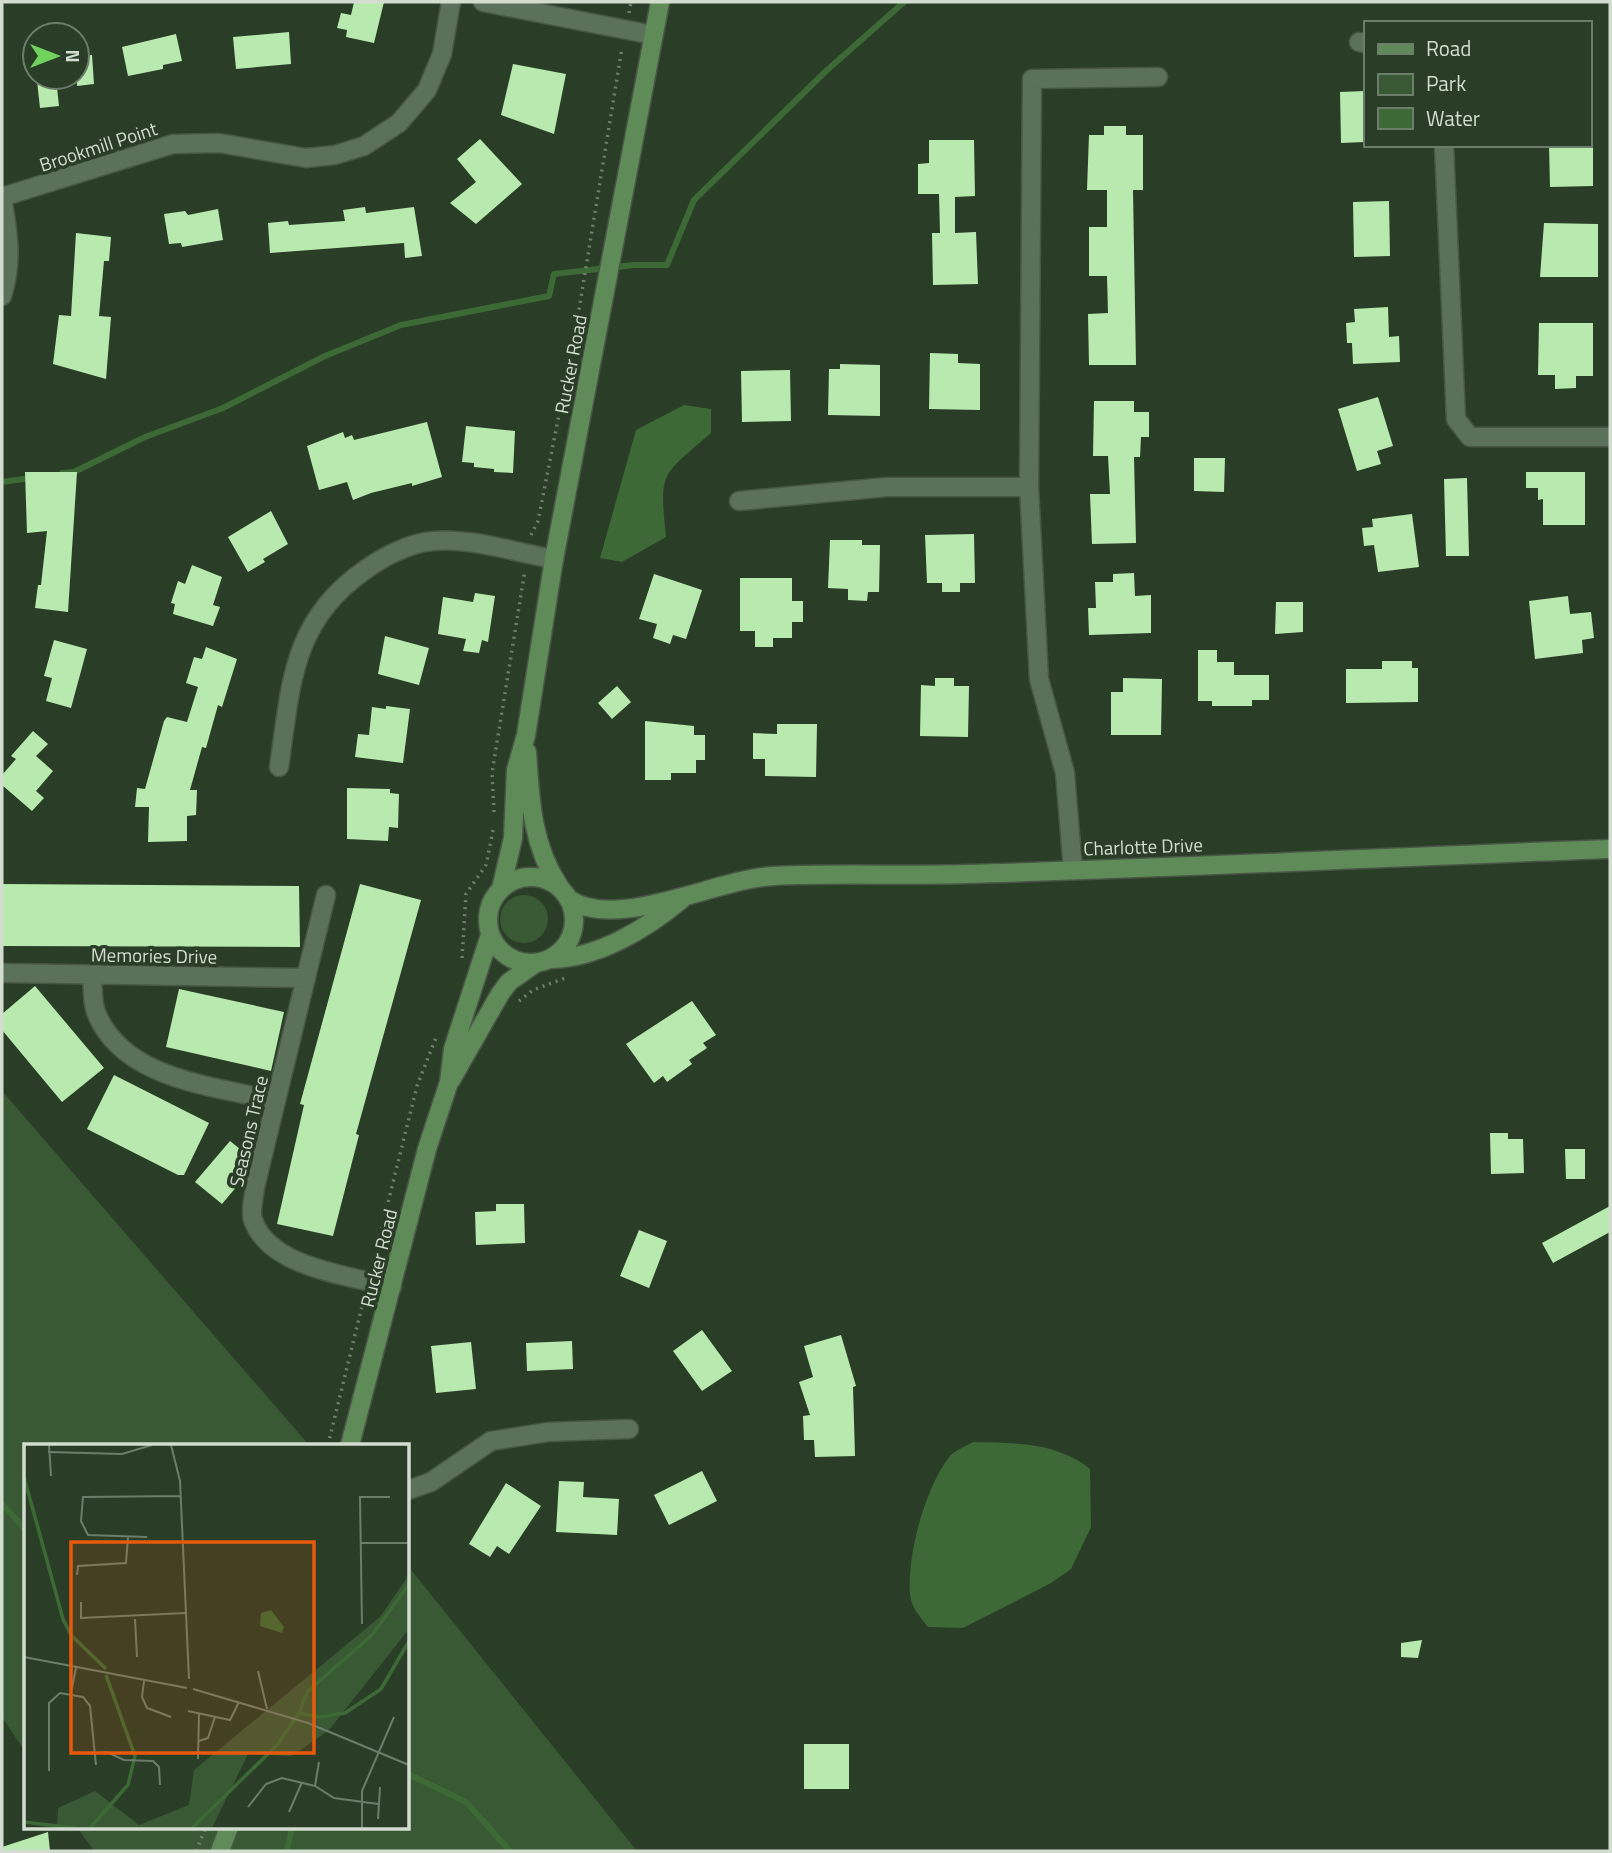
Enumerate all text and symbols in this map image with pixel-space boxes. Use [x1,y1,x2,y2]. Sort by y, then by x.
north arrow [21,21,91,91]
legend [1364,21,1591,147]
text: Road [1426,32,1471,64]
text: N [59,49,88,63]
text: Park [1426,67,1466,99]
text: Water [1426,102,1480,134]
street label: Brookmill Point [35,113,161,179]
street label: Rucker Road [546,312,594,416]
street label: Charlotte Drive [1083,829,1203,863]
street label: Memories Drive [91,939,217,971]
street label: Seasons Trace [221,1072,275,1190]
street label: Rucker Road [352,1206,404,1310]
inset map [24,1444,410,1828]

